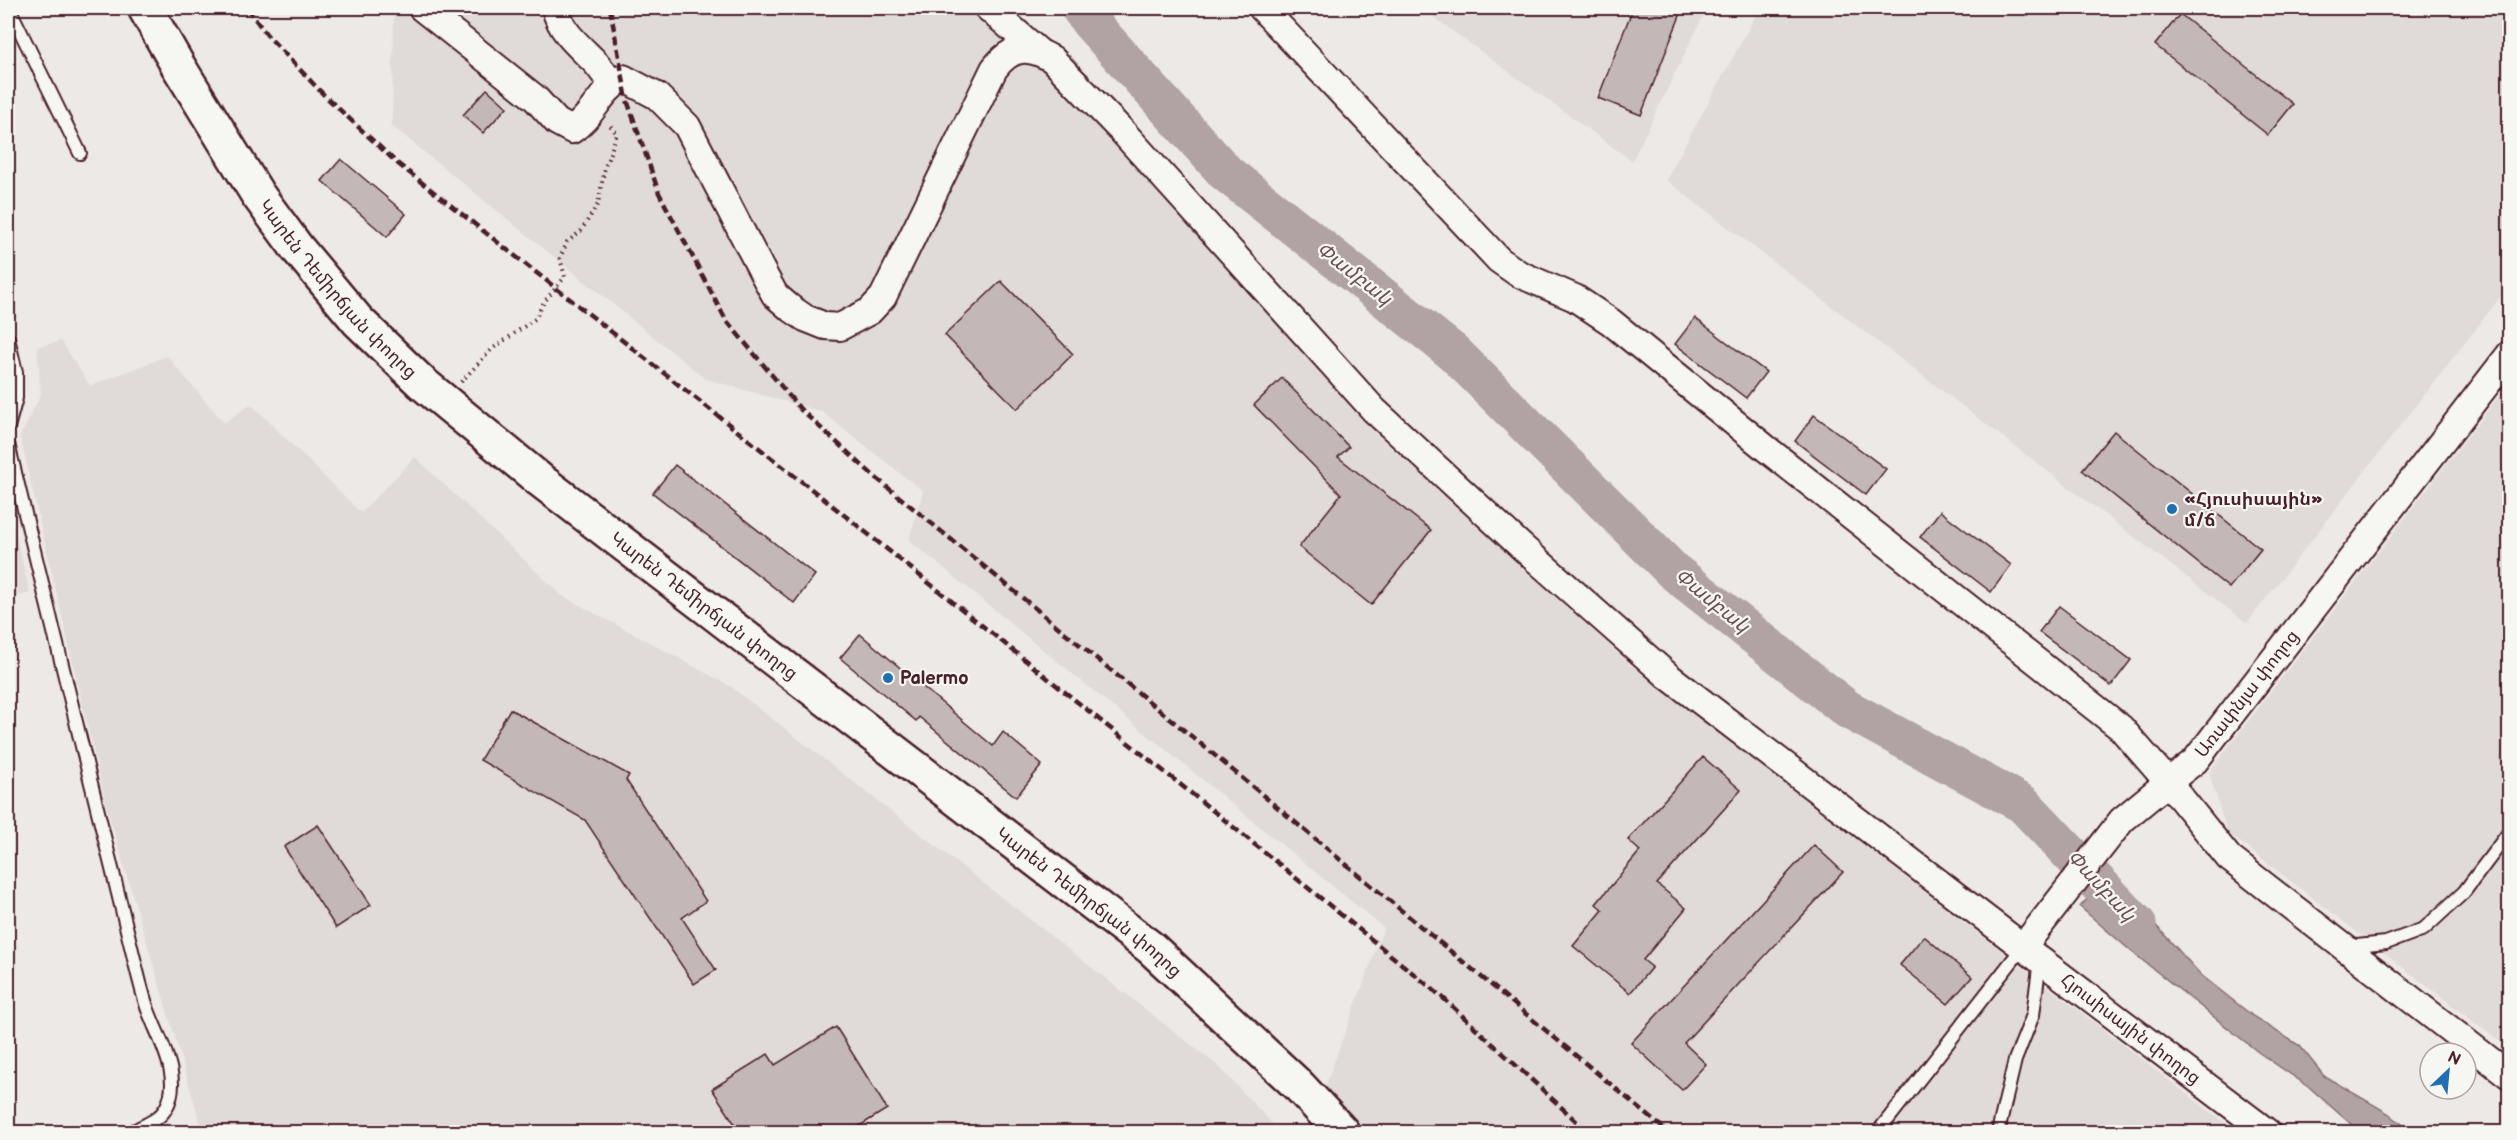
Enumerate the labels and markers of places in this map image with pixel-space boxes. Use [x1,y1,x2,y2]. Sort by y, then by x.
place label: «Հյուսիսային» մ/ճ [2184,489,2323,531]
marker: «Հյուսիսային» մ/ճ [2165,502,2179,516]
place label: Palermo [900,668,968,689]
marker: Palermo [881,671,895,685]

